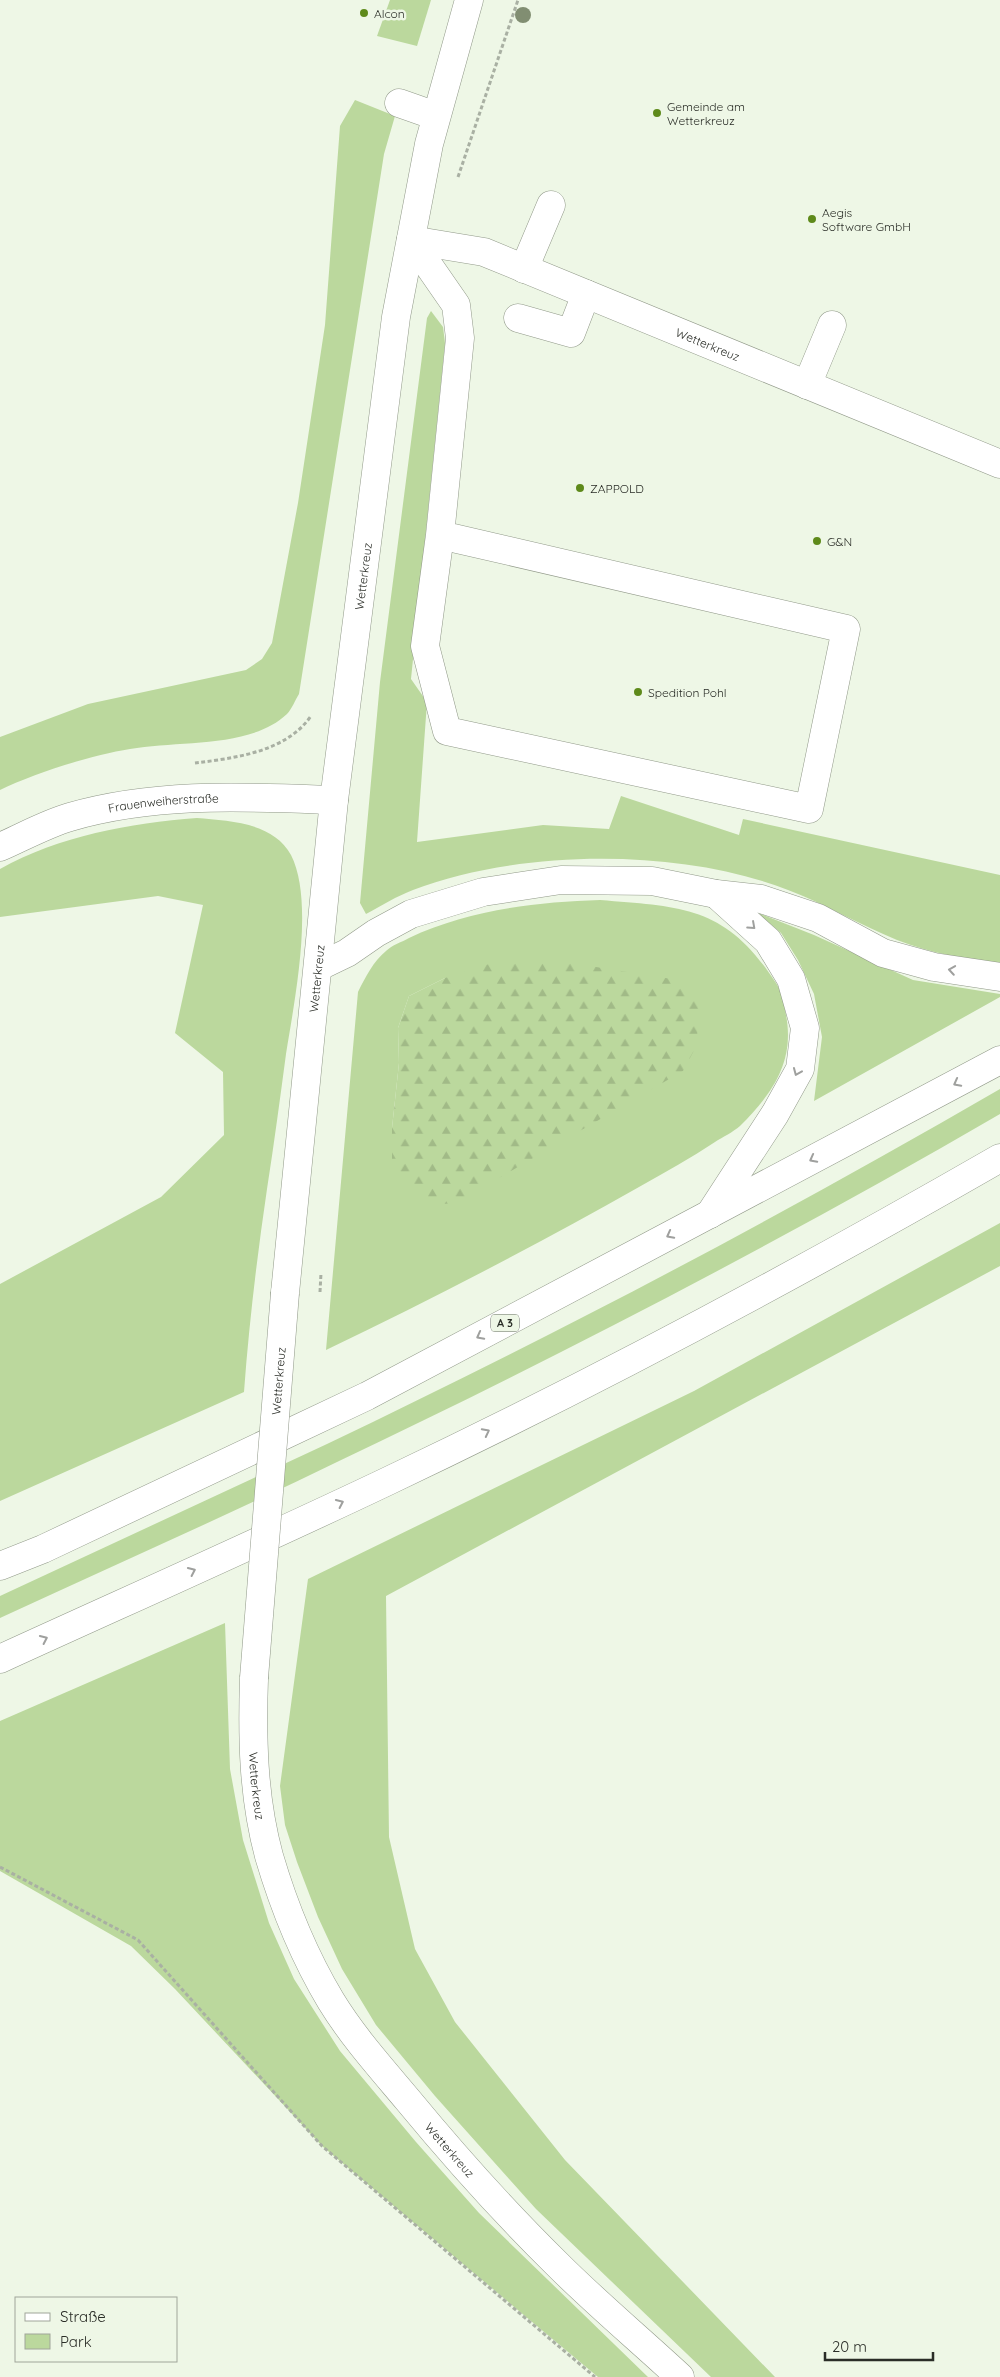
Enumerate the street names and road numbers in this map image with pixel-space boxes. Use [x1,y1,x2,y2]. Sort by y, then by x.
street label: Wetterkreuz [674,324,742,364]
street label: Wetterkreuz [351,541,375,611]
street label: Frauenweiherstraße [107,790,219,815]
street label: Wetterkreuz [305,944,327,1013]
road number: A 3 [491,1315,519,1332]
street label: Wetterkreuz [268,1346,288,1415]
street label: Wetterkreuz [246,1752,268,1821]
street label: Wetterkreuz [422,2119,478,2180]

